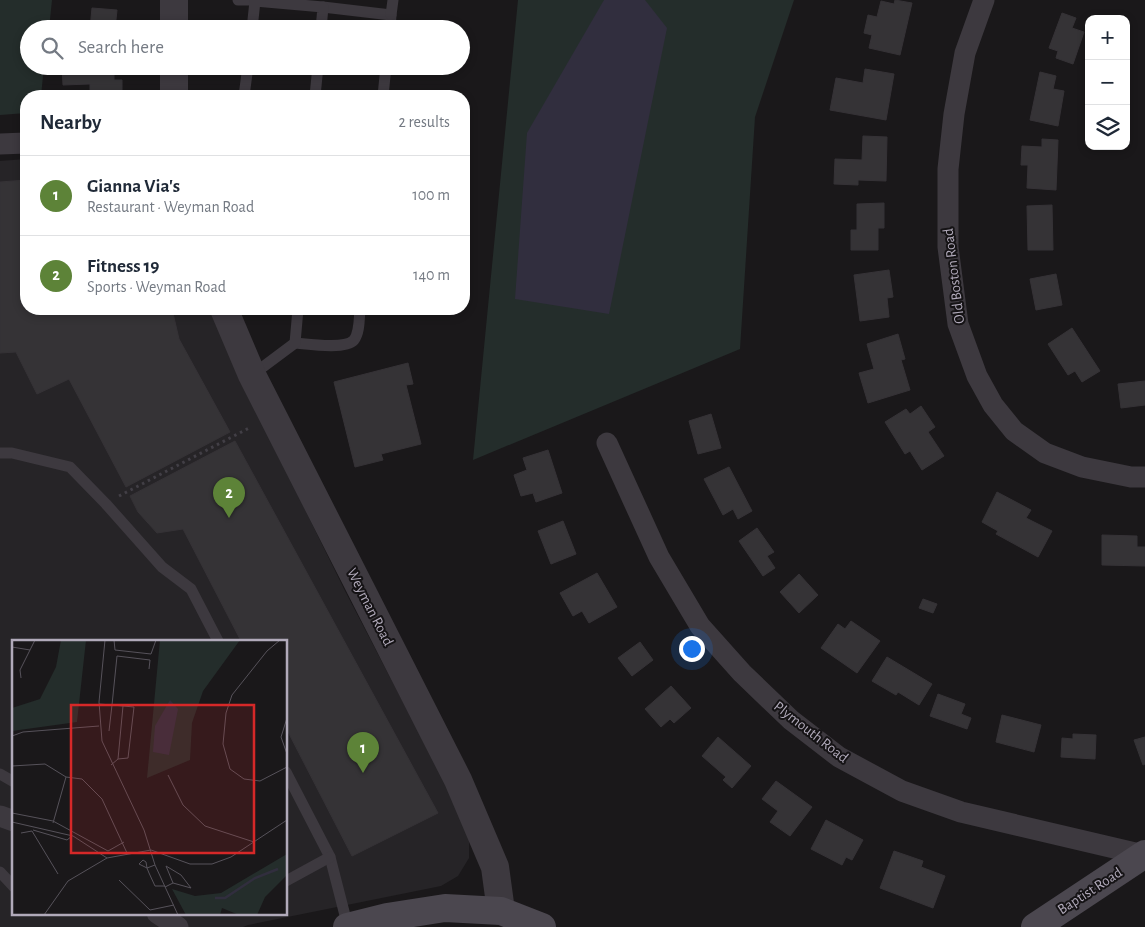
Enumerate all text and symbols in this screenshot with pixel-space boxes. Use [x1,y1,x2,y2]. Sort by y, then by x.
map controls [1085,15,1130,150]
button: + [1085,15,1130,60]
search box [20,20,470,75]
icon: search [38,34,66,62]
text: Search here [78,38,164,57]
button: − [1085,60,1130,105]
button: layers [1085,105,1130,150]
text: Nearby [40,112,101,133]
text: 2 results [398,114,450,130]
text: Gianna Via's [87,177,180,196]
text: 1 [53,187,59,203]
text: 100 m [412,187,450,203]
text: Restaurant · Weyman Road [87,199,254,215]
street label: Old Boston Road [941,227,967,325]
text: Fitness 19 [87,257,160,276]
text: 2 [52,267,60,283]
text: 140 m [413,267,450,283]
text: Sports · Weyman Road [87,279,226,295]
pin: 2 [213,477,245,518]
street label: Weyman Road [344,566,396,648]
your location [679,636,705,662]
inset map [12,640,288,914]
street label: Plymouth Road [771,698,851,766]
pin: 1 [347,732,379,773]
street label: Baptist Road [1055,865,1125,917]

